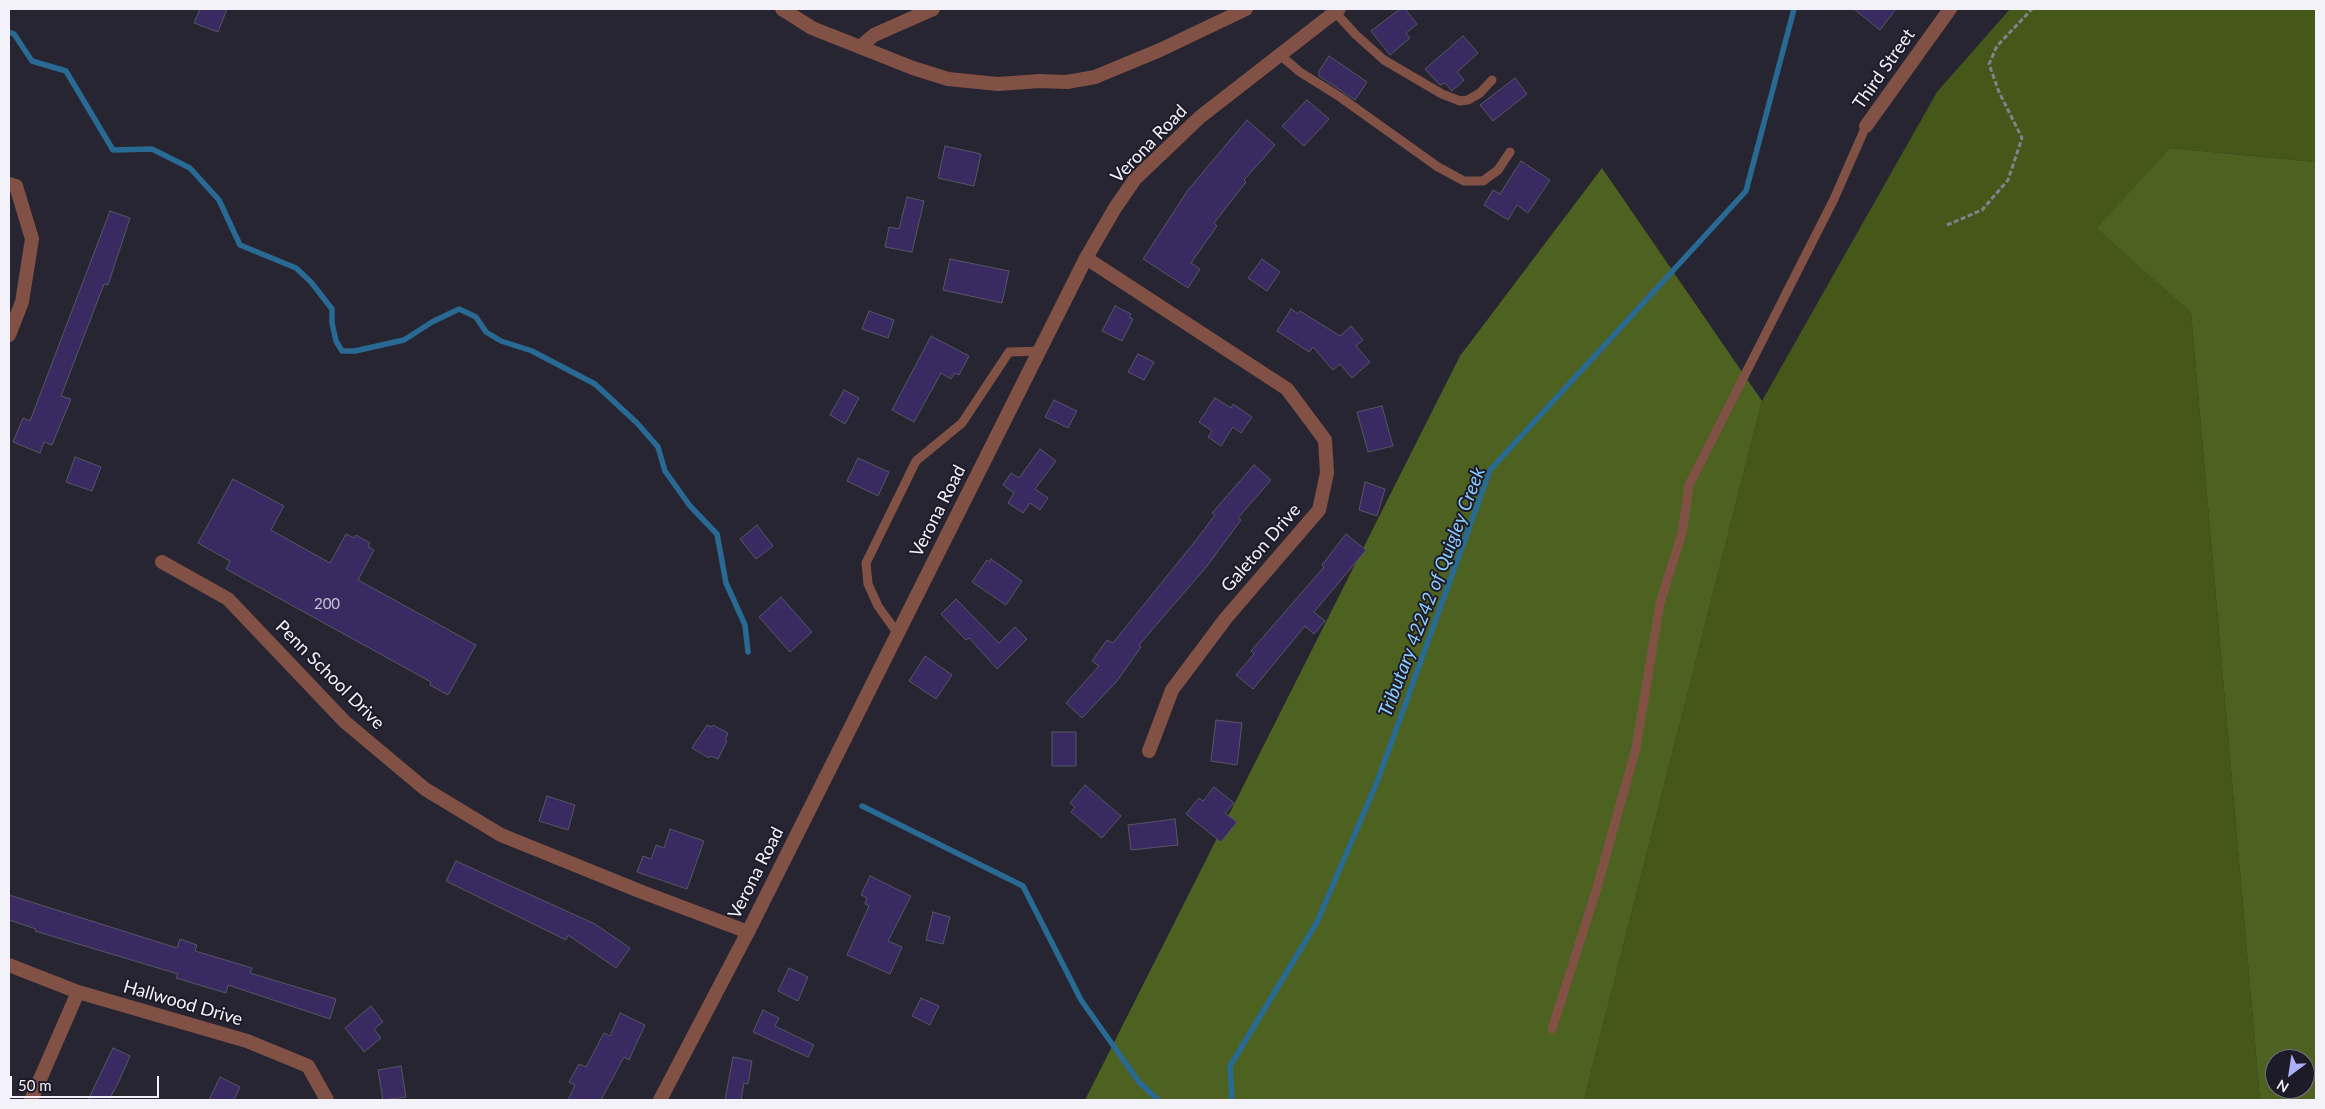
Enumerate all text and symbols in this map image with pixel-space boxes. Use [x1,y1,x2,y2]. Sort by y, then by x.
street label: Third Street [1848,25,1920,113]
street label: Verona Road [1106,100,1192,188]
street label: Verona Road [906,461,970,561]
water label: Tributary 42242 of Quigley Creek [1374,464,1490,720]
street label: Galeton Drive [1217,499,1305,597]
house number: 200 [314,595,340,613]
street label: Penn School Drive [271,616,389,734]
street label: Verona Road [724,823,788,923]
street label: Hallwood Drive [121,976,245,1030]
north arrow [2265,1049,2315,1099]
scale bar [12,1066,161,1098]
text: 50 m [18,1076,52,1094]
text: N [2274,1076,2292,1096]

